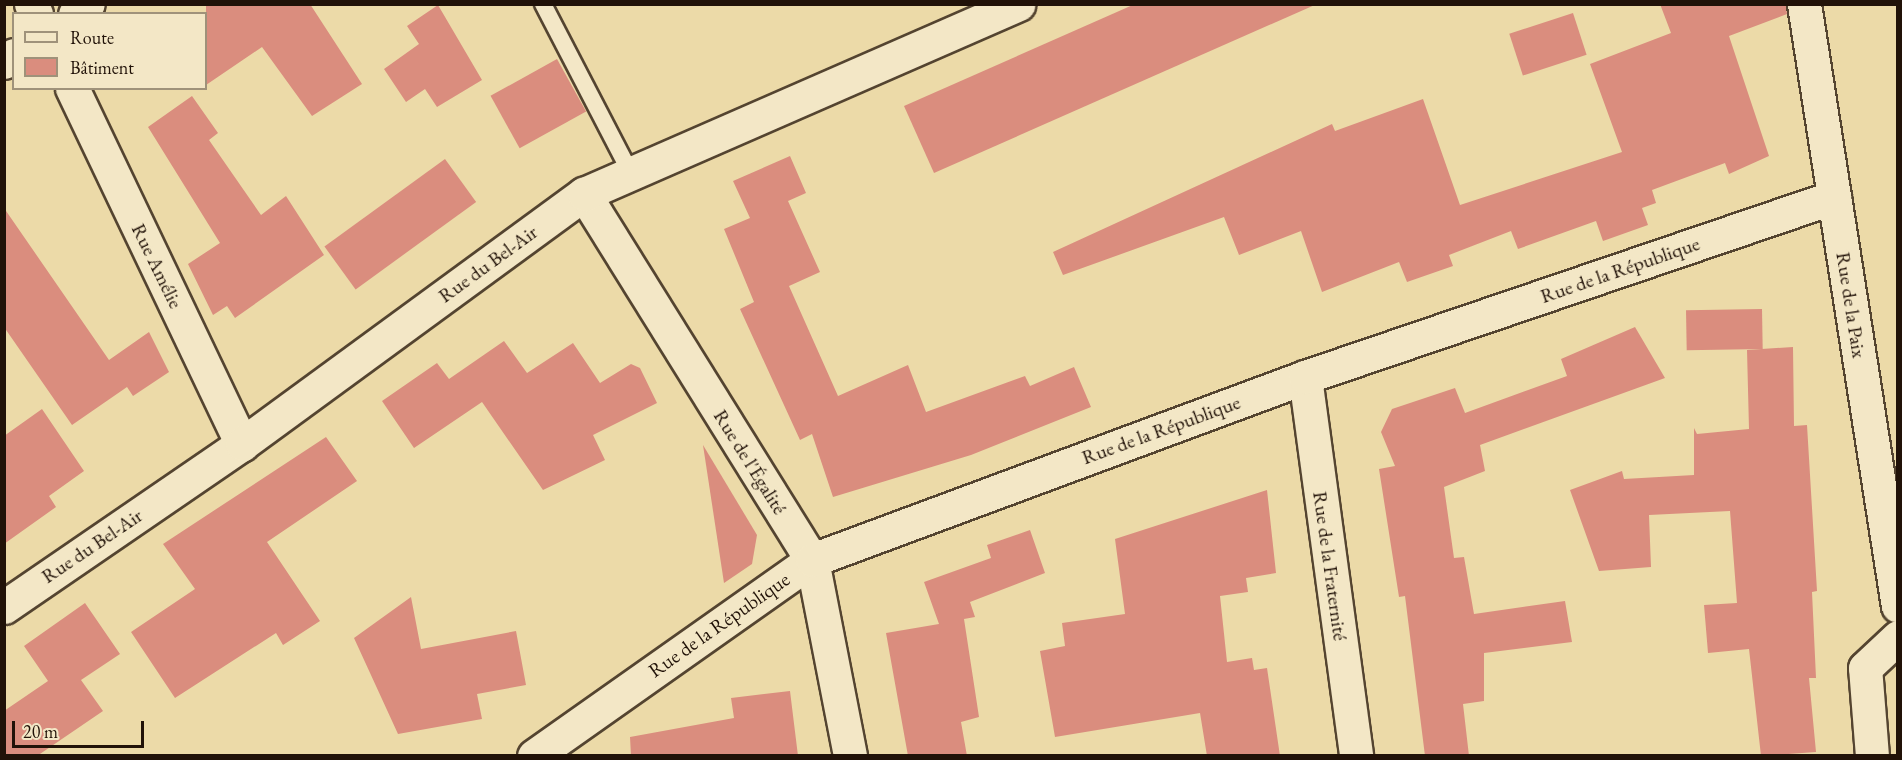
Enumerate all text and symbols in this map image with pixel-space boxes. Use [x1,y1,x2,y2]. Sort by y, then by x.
legend [12,12,207,90]
text: Route [70,26,114,49]
text: Bâtiment [70,56,134,79]
street label: Rue Amélie [126,220,188,312]
street label: Rue du Bel-Air [434,220,542,308]
street label: Rue de la République [1537,232,1703,308]
street label: Rue de la Paix [1831,250,1871,360]
street label: Rue de la République [1079,390,1243,470]
street label: Rue de l'Égalité [708,405,792,519]
street label: Rue de la Fraternité [1308,490,1352,642]
street label: Rue du Bel-Air [37,503,147,589]
street label: Rue de la République [644,567,794,683]
scale bar [15,709,147,747]
text: 20 m [23,720,58,743]

